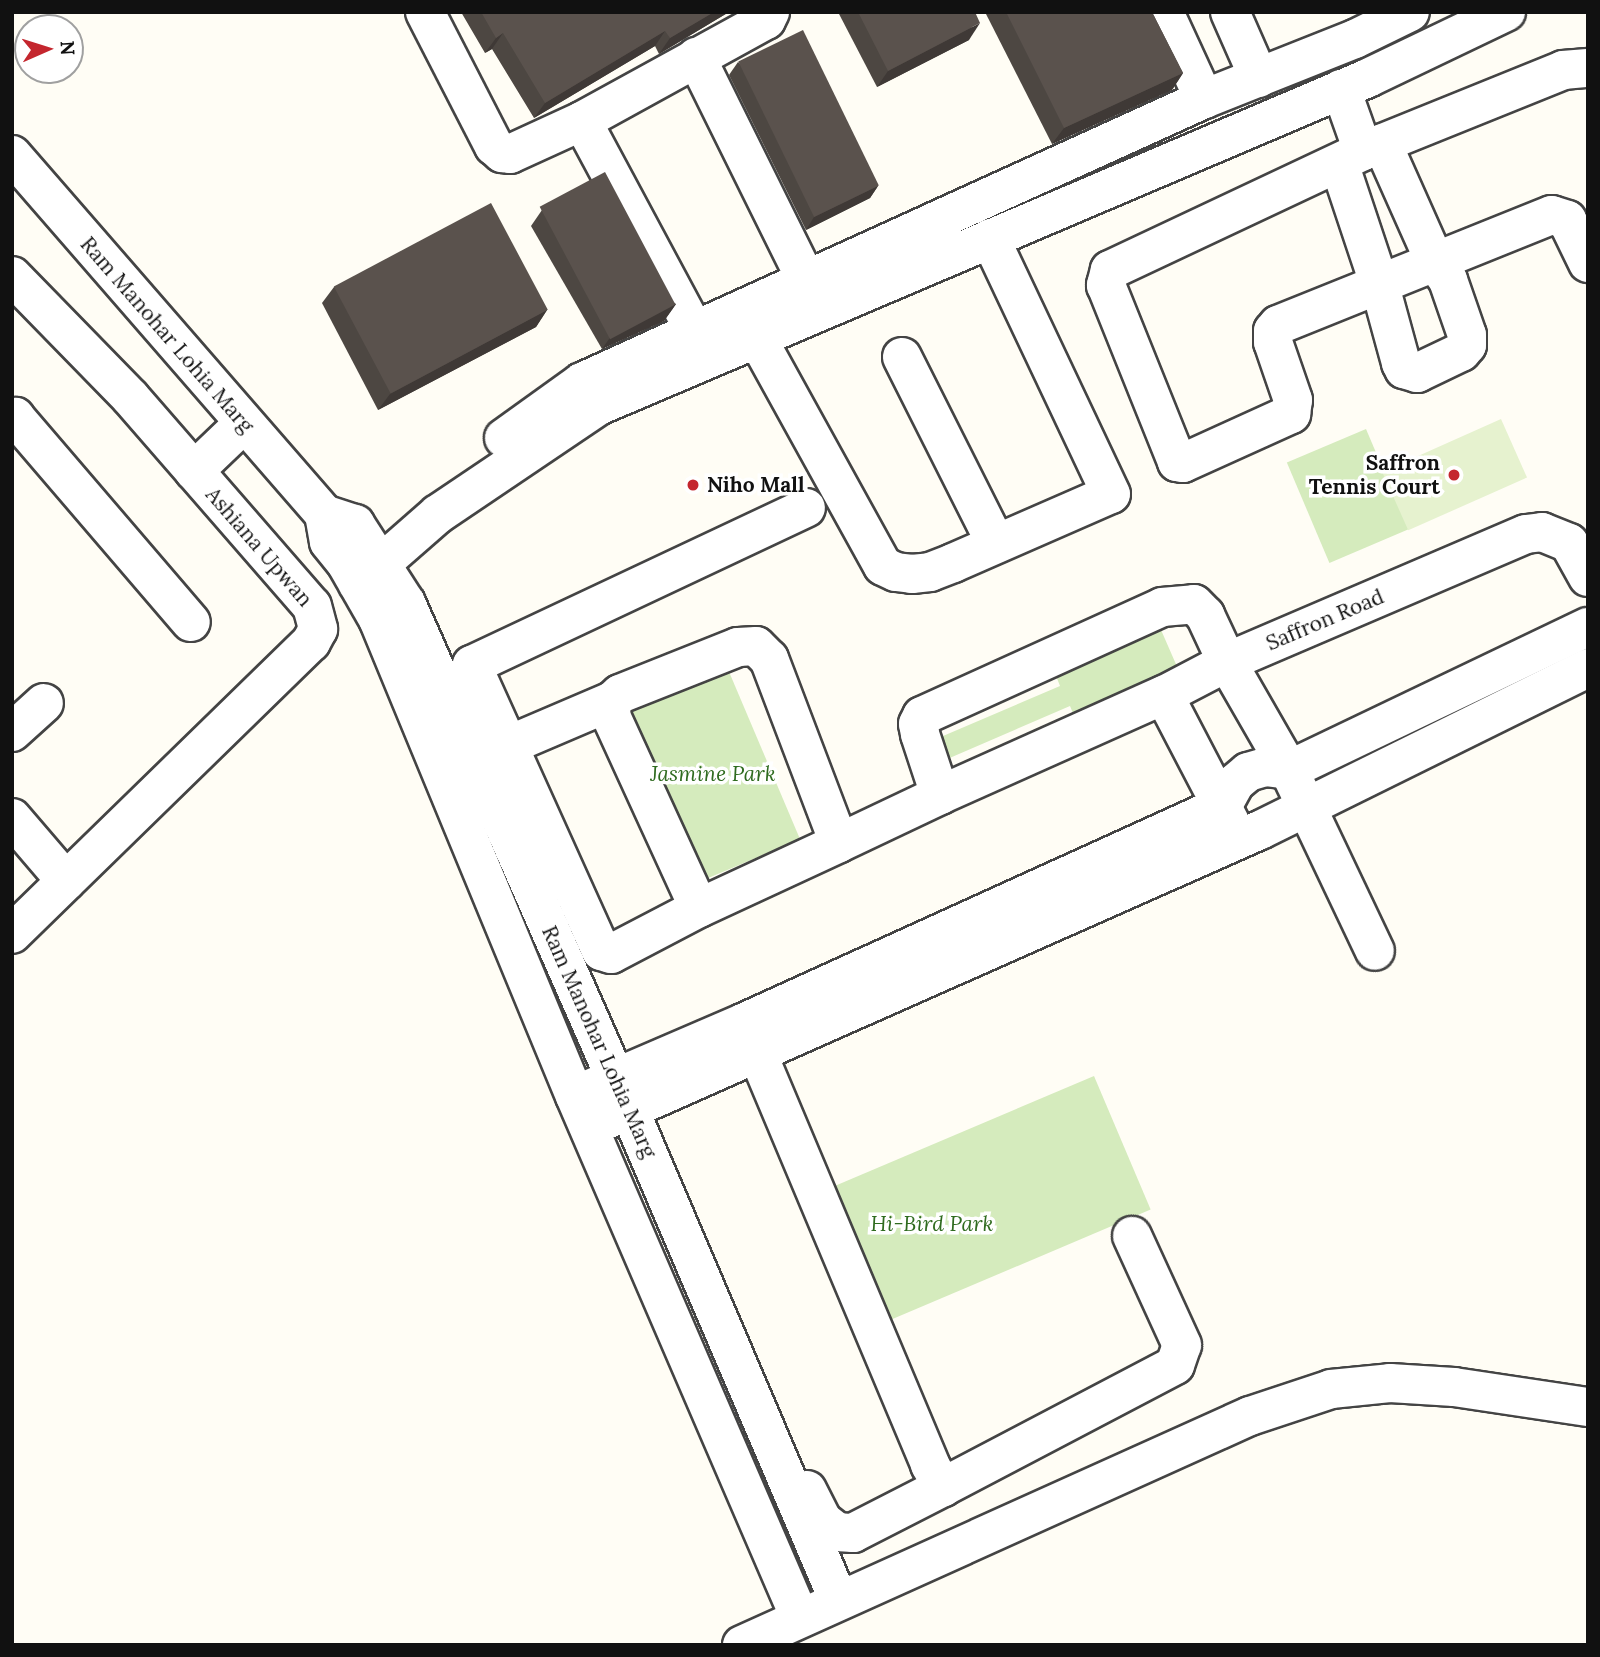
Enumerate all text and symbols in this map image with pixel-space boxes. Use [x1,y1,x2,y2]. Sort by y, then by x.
north arrow [14,14,84,84]
text: N [56,40,80,56]
street label: Ram Manohar Lohia Marg [75,232,259,438]
place label: Saffron Tennis Court [1309,450,1440,500]
marker: Saffron Tennis Court [1446,467,1462,483]
place label: Niho Mall [707,472,804,498]
marker: Niho Mall [685,477,701,493]
street label: Ashiana Upwan [200,482,318,612]
street label: Saffron Road [1262,584,1388,656]
park label: Jasmine Park [650,761,776,787]
street label: Ram Manohar Lohia Marg [536,922,662,1162]
park label: Hi-Bird Park [871,1211,993,1237]

